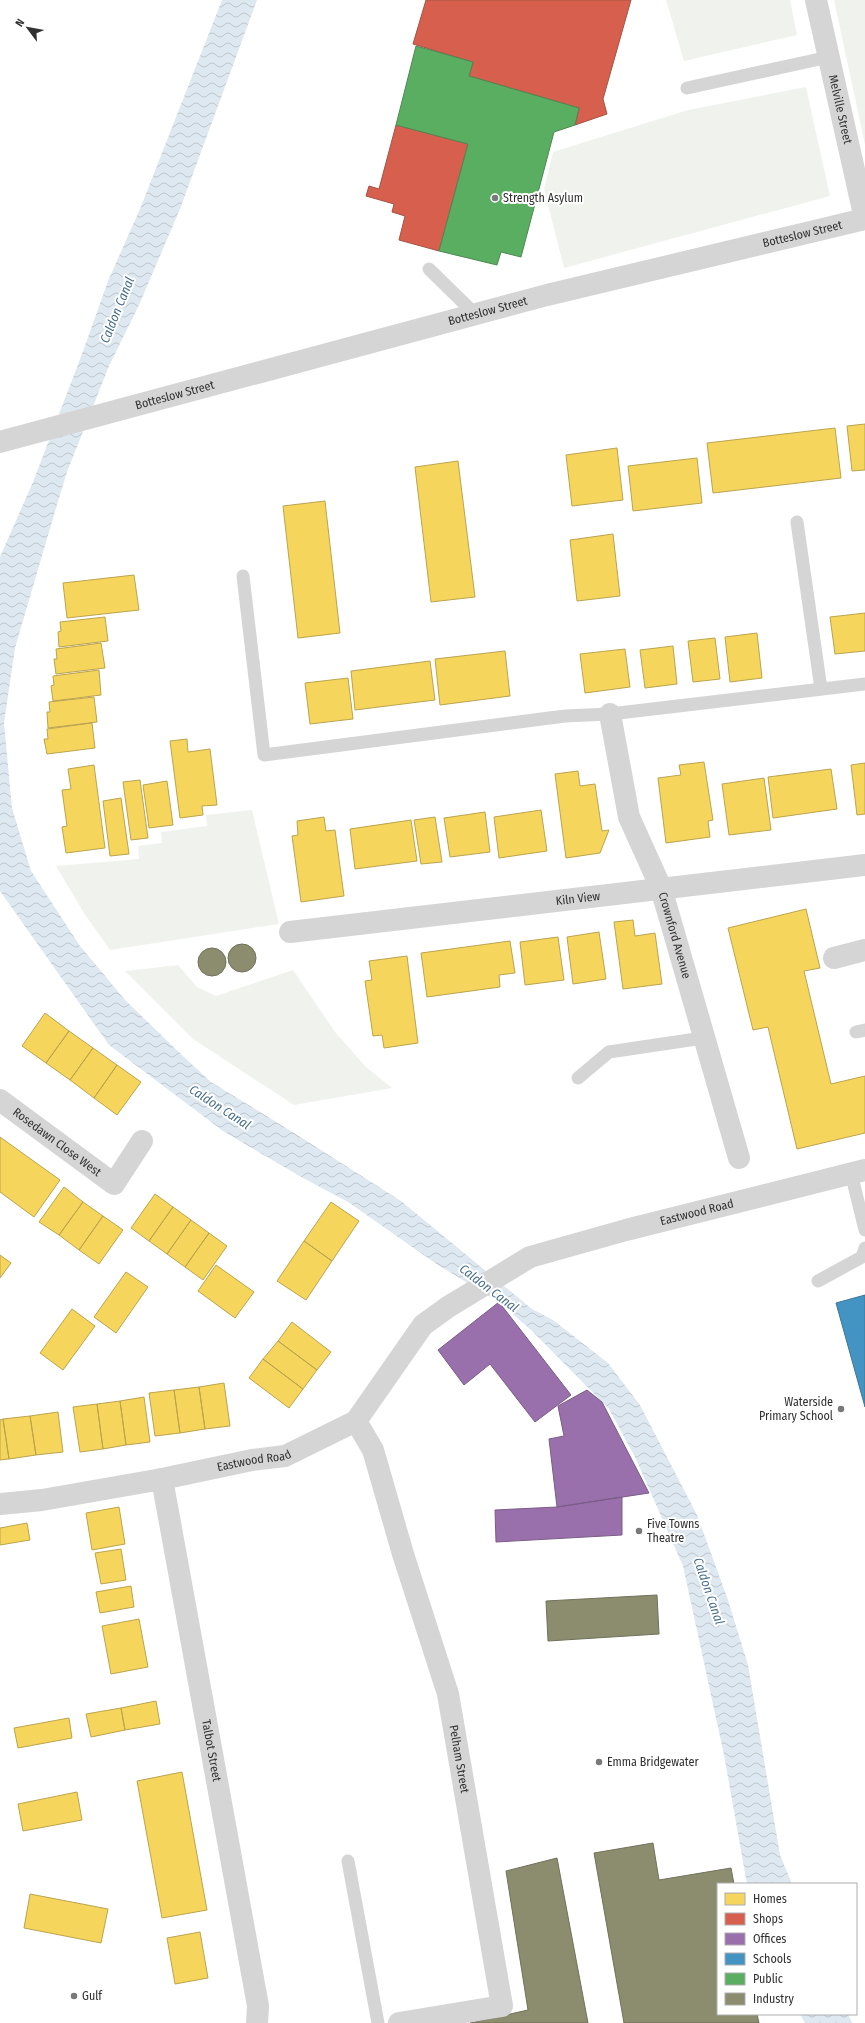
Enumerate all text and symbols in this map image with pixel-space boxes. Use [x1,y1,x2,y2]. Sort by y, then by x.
north arrow [8,8,48,48]
text: N [13,17,27,29]
street label: Melville Street [826,73,855,145]
place label: Strength Asylum [503,191,583,205]
marker: Strength Asylum [490,193,500,203]
street label: Botteslow Street [761,218,844,250]
water label: Caldon Canal [97,274,137,345]
street label: Botteslow Street [447,294,529,328]
street label: Botteslow Street [134,378,216,412]
street label: Kiln View [555,889,601,908]
street label: Crownford Avenue [656,891,694,980]
water label: Caldon Canal [187,1082,254,1133]
street label: Rosedawn Close West [10,1105,104,1179]
street label: Eastwood Road [659,1196,735,1228]
water label: Caldon Canal [457,1261,522,1315]
place label: Waterside Primary School [759,1395,833,1423]
marker: Waterside Primary School [836,1404,846,1414]
street label: Eastwood Road [216,1447,294,1474]
place label: Five Towns Theatre [647,1517,699,1545]
marker: Five Towns Theatre [634,1526,644,1536]
water label: Caldon Canal [691,1556,728,1627]
street label: Talbot Street [199,1718,224,1783]
street label: Pelham Street [447,1724,472,1794]
place label: Emma Bridgewater [607,1755,700,1769]
marker: Emma Bridgewater [594,1757,604,1767]
legend [717,1883,857,2015]
text: Homes [753,1892,787,1906]
text: Shops [753,1912,783,1926]
text: Offices [753,1932,786,1946]
text: Schools [753,1952,791,1966]
text: Public [753,1972,783,1986]
place label: Gulf [82,1989,103,2003]
marker: Gulf [69,1991,79,2001]
text: Industry [753,1992,794,2006]

